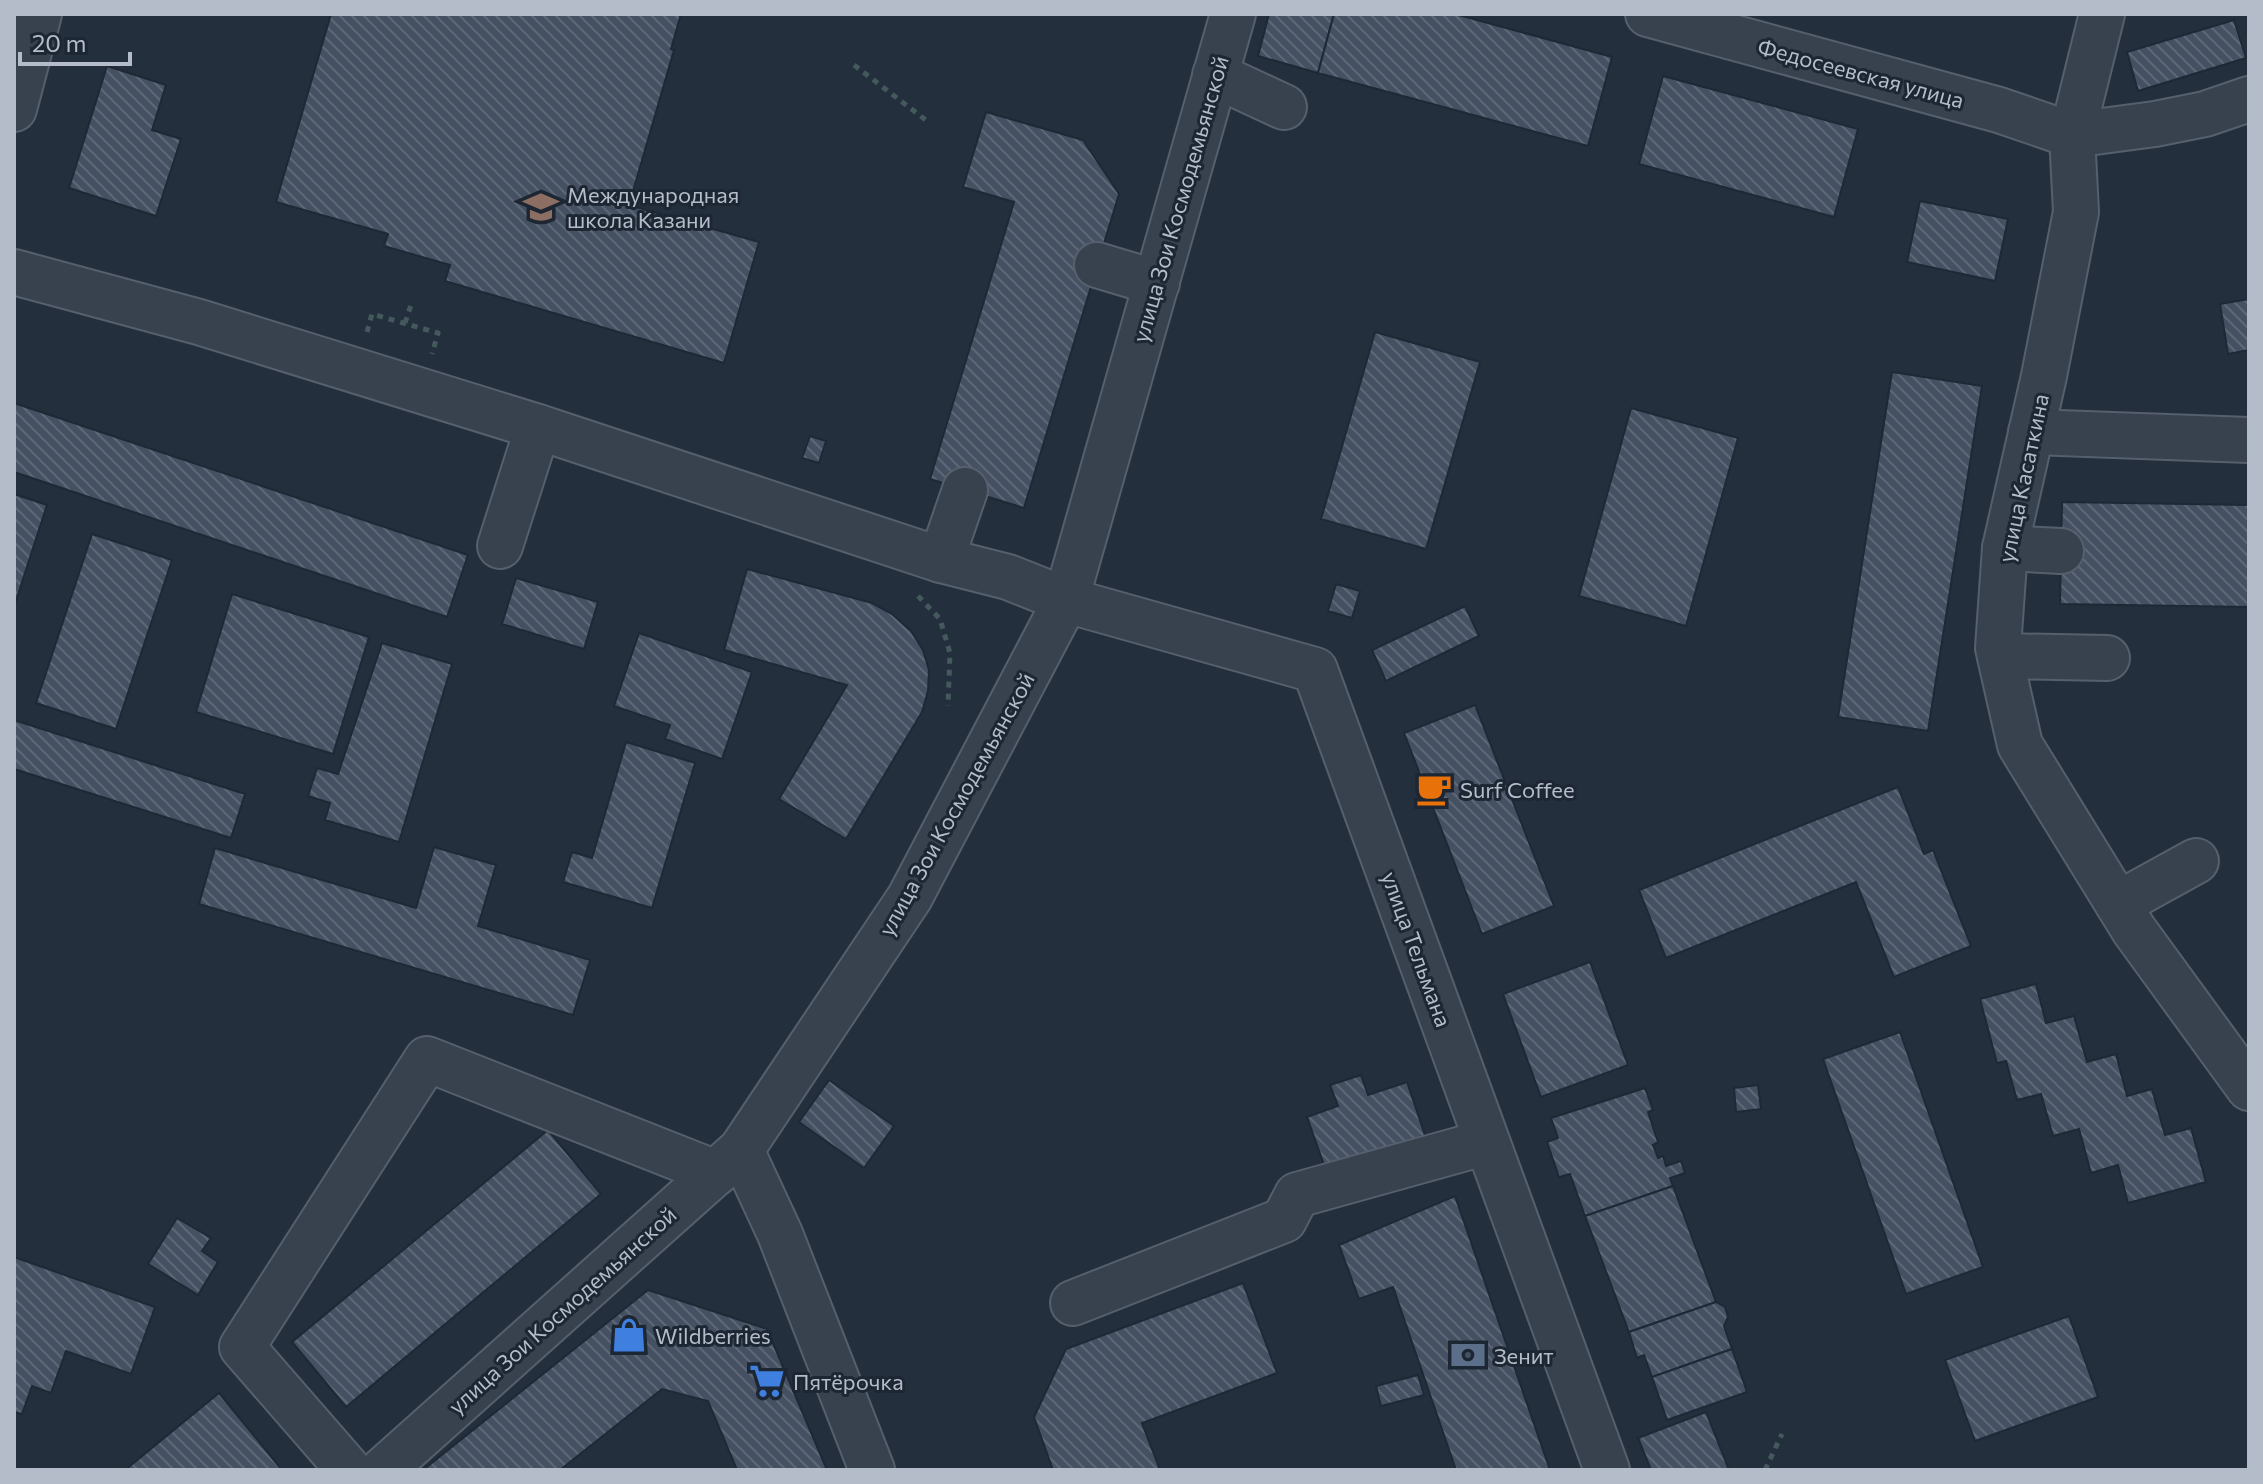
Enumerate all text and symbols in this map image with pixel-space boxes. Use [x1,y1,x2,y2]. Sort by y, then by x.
scale bar [20,16,130,66]
text: 20 m [32,28,86,57]
street label: Федосеевская улица [1755,33,1967,113]
street label: улица Зои Космодемьянской [1126,53,1234,345]
place label: Международная школа Казани [567,181,739,233]
school or university icon: Международная школа Казани [522,188,560,226]
street label: улица Касаткина [1992,391,2054,565]
street label: улица Зои Космодемьянской [872,668,1040,940]
cafe icon: Surf Coffee [1415,770,1453,808]
place label: Surf Coffee [1460,776,1575,803]
street label: улица Тельмана [1376,868,1458,1030]
street label: улица Зои Космодемьянской [443,1201,681,1419]
shop icon: Wildberries [610,1316,648,1354]
place label: Wildberries [655,1322,771,1349]
bank icon: Зенит [1449,1336,1487,1374]
place label: Зенит [1494,1342,1554,1369]
supermarket icon: Пятёрочка [748,1362,786,1400]
place label: Пятёрочка [793,1368,904,1395]

